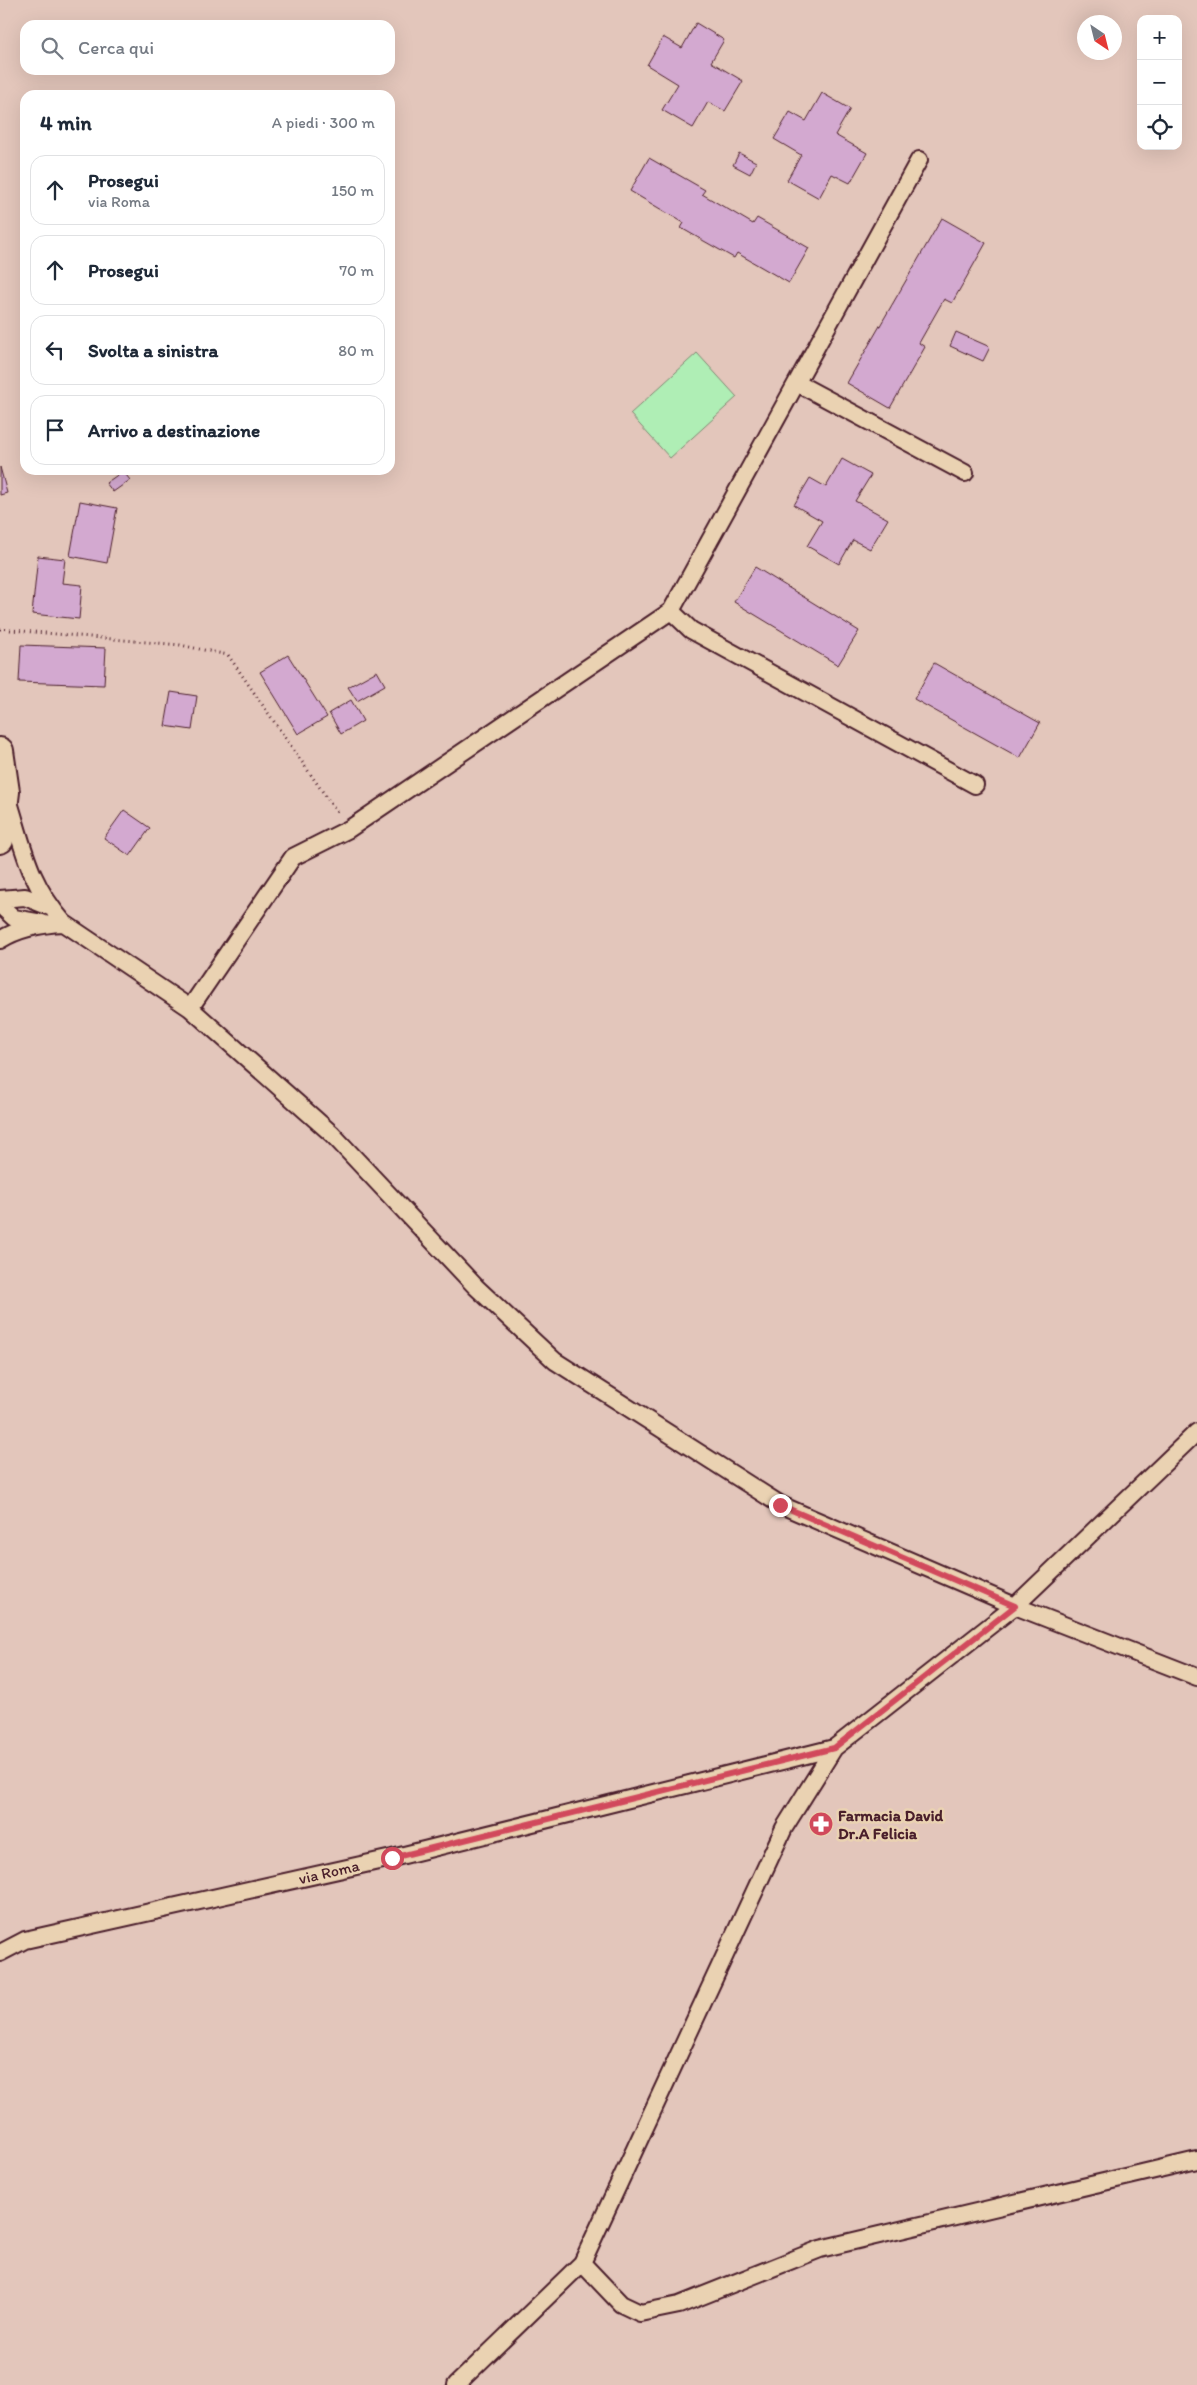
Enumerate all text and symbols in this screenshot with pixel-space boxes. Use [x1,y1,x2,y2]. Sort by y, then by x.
north arrow [1077,15,1122,60]
map controls [1137,15,1182,150]
button: + [1137,15,1182,60]
search box [20,20,395,75]
icon: search [38,34,66,62]
text: Cerca qui [78,36,154,59]
button: − [1137,60,1182,105]
button: locate [1137,105,1182,150]
text: 4 min [40,110,92,135]
text: A piedi · 300 m [272,113,375,132]
text: Prosegui [88,169,159,192]
icon: ahead [41,176,69,204]
text: 150 m [331,181,374,200]
text: via Roma [88,192,150,211]
icon: ahead [41,256,69,284]
text: Prosegui [88,259,159,282]
text: 70 m [339,261,374,280]
icon: left [41,336,69,364]
text: Svolta a sinistra [88,339,218,362]
text: 80 m [338,341,374,360]
icon: arrive [41,416,69,444]
text: Arrivo a destinazione [88,419,260,442]
route end [769,1494,792,1517]
place label: Farmacia David Dr.A Felicia [838,1806,944,1843]
pharmacy icon: Farmacia David Dr.A Felicia [808,1811,834,1837]
route start [381,1847,404,1870]
street label: via Roma [297,1856,362,1888]

